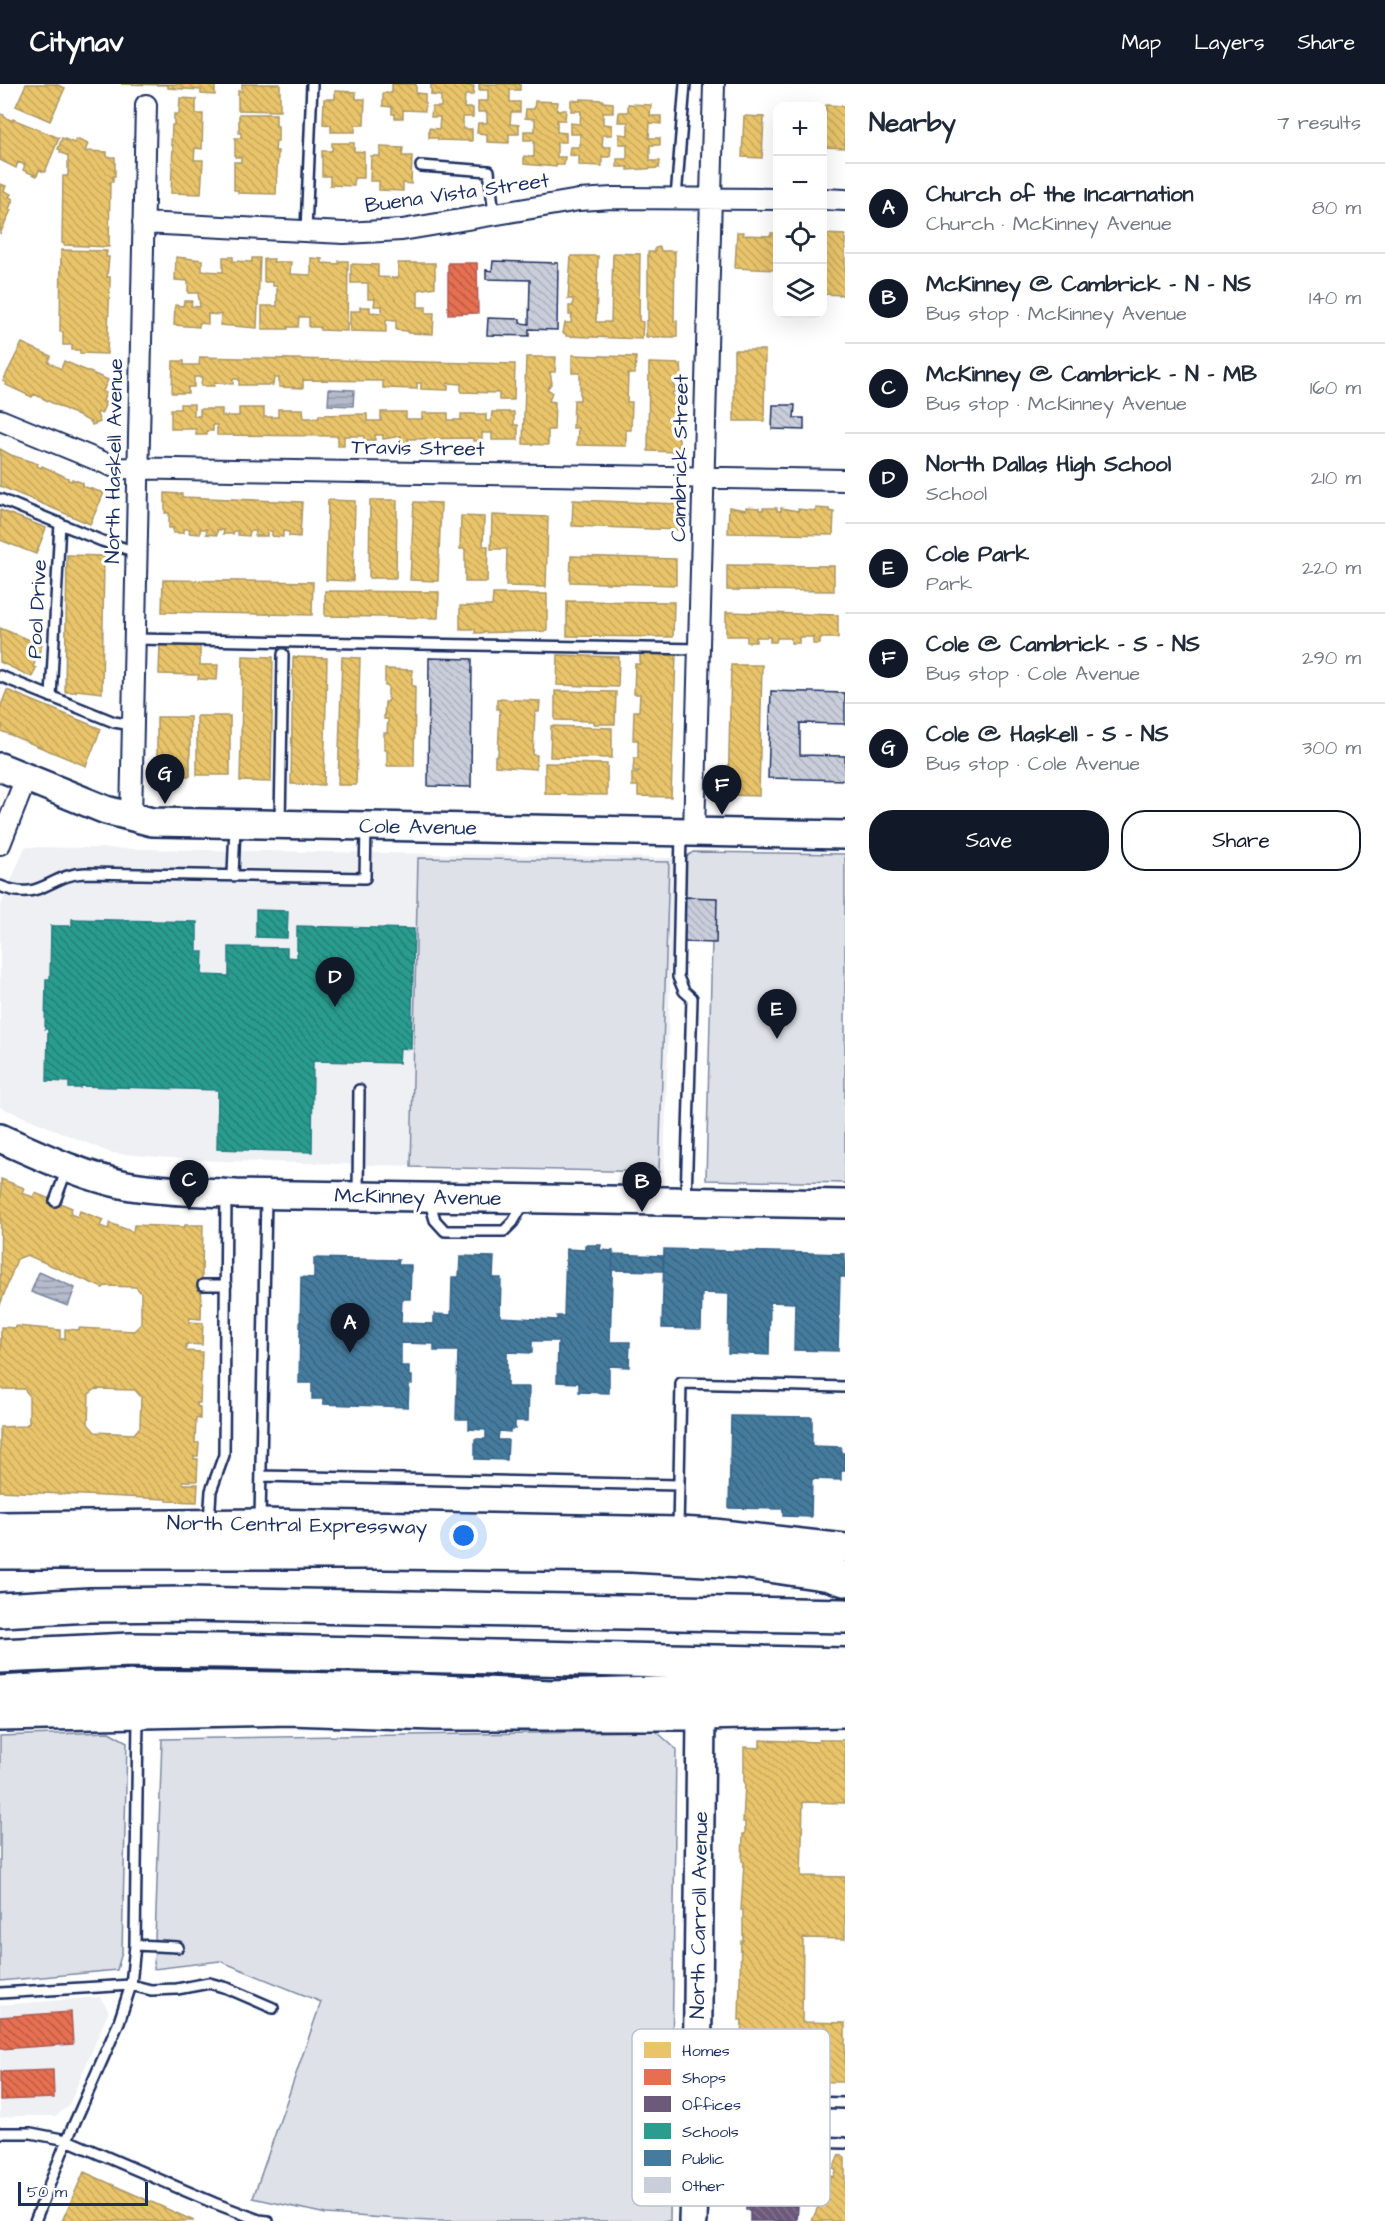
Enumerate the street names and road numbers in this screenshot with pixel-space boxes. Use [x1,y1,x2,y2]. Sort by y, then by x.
street label: Buena Vista Street [363,166,552,220]
street label: North Haskell Avenue [98,358,130,564]
street label: Cambrick Street [664,373,696,542]
street label: Travis Street [351,432,485,464]
street label: Pool Drive [20,559,54,659]
street label: Cole Avenue [359,811,477,843]
street label: McKinney Avenue [334,1181,502,1215]
street label: North Central Expressway [167,1508,428,1544]
street label: North Carroll Avenue [683,1811,715,2019]

